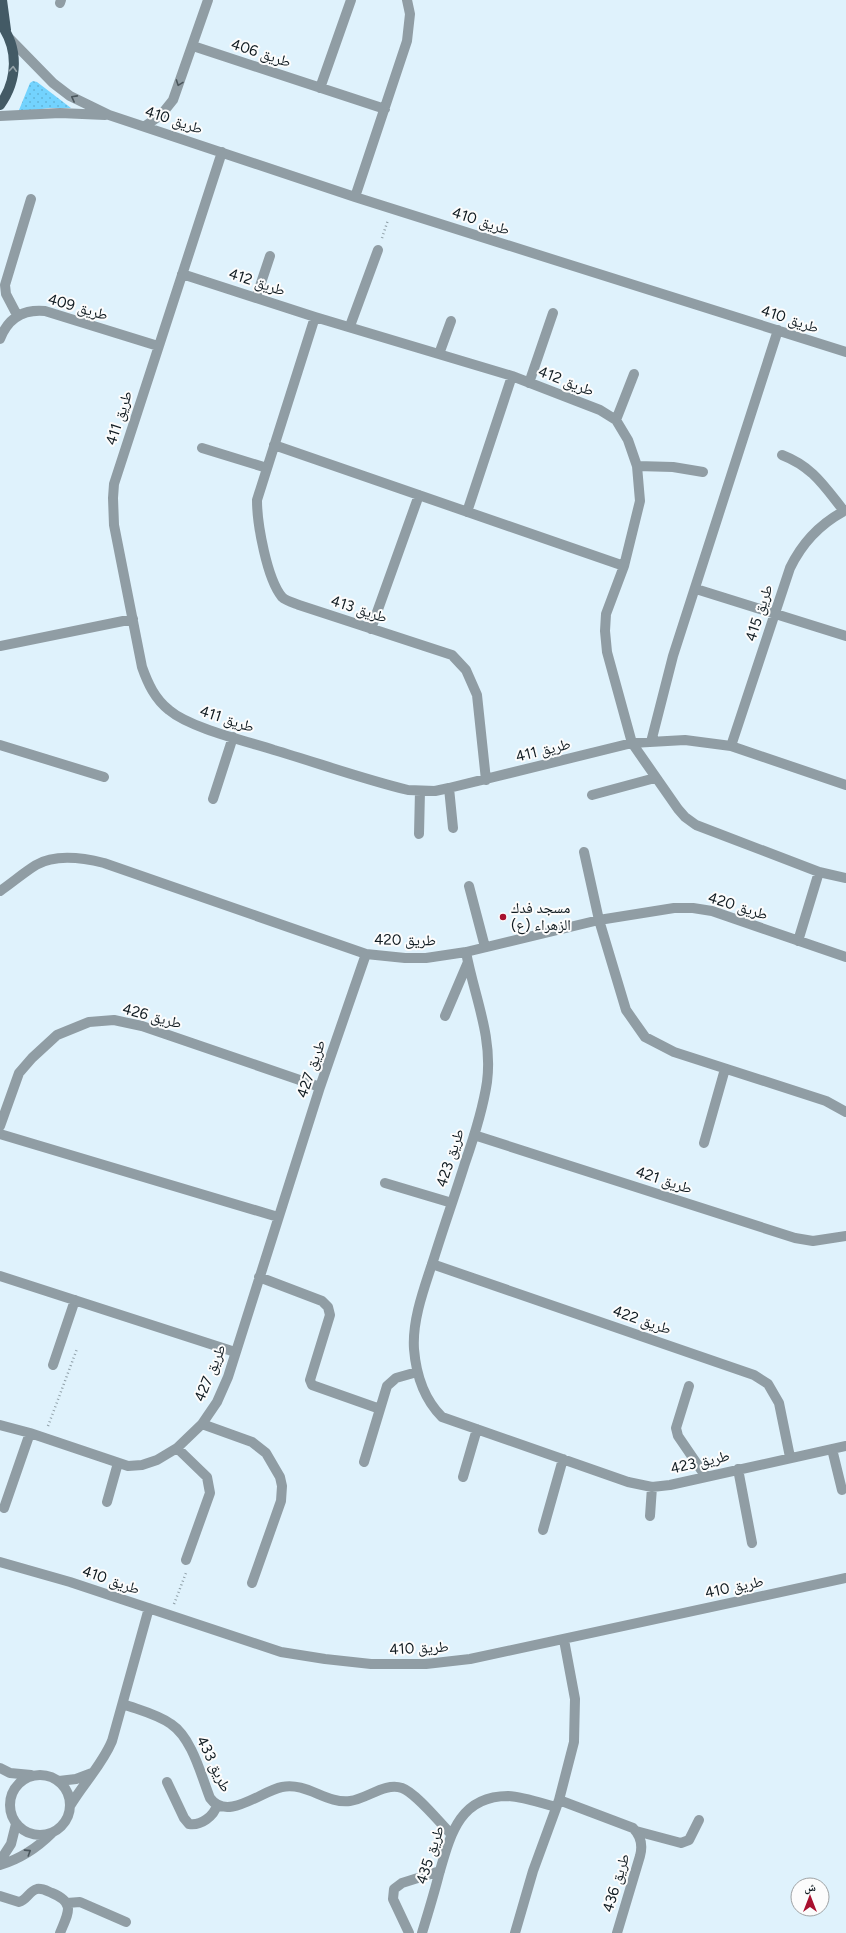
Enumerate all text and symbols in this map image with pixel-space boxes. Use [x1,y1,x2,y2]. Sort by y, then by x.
street label: طريق 406 [228,35,293,72]
one-way arrow [9,66,18,72]
one-way arrow [175,79,184,86]
one-way arrow [71,95,78,103]
street label: طريق 410 [143,102,205,139]
street label: طريق 410 [450,203,512,240]
street label: طريق 412 [226,264,288,301]
street label: طريق 409 [46,290,110,325]
street label: طريق 410 [759,301,821,338]
street label: طريق 412 [535,362,597,401]
street label: طريق 411 [102,388,137,448]
street label: طريق 415 [741,582,778,644]
street label: طريق 413 [328,591,390,628]
street label: طريق 411 [197,702,257,737]
street label: طريق 411 [514,734,573,766]
street label: طريق 420 [706,888,770,925]
place label: مسجد فدك الزهراء (ع) [511,899,571,935]
marker: مسجد فدك الزهراء (ع) [498,912,508,922]
street label: طريق 420 [374,930,436,951]
street label: طريق 426 [120,999,184,1034]
street label: طريق 427 [293,1038,330,1101]
street label: طريق 423 [432,1126,469,1190]
street label: طريق 421 [633,1162,695,1199]
street label: طريق 422 [610,1302,674,1339]
street label: طريق 427 [190,1342,231,1405]
street label: طريق 423 [669,1446,732,1479]
street label: طريق 410 [80,1562,142,1599]
street label: طريق 410 [703,1572,765,1603]
street label: طريق 410 [389,1637,449,1660]
street label: طريق 433 [192,1733,235,1795]
street label: طريق 435 [412,1823,449,1887]
one-way arrow [24,1850,31,1857]
street label: طريق 436 [599,1851,634,1915]
north arrow [790,1877,830,1917]
text: ش [804,1881,816,1895]

